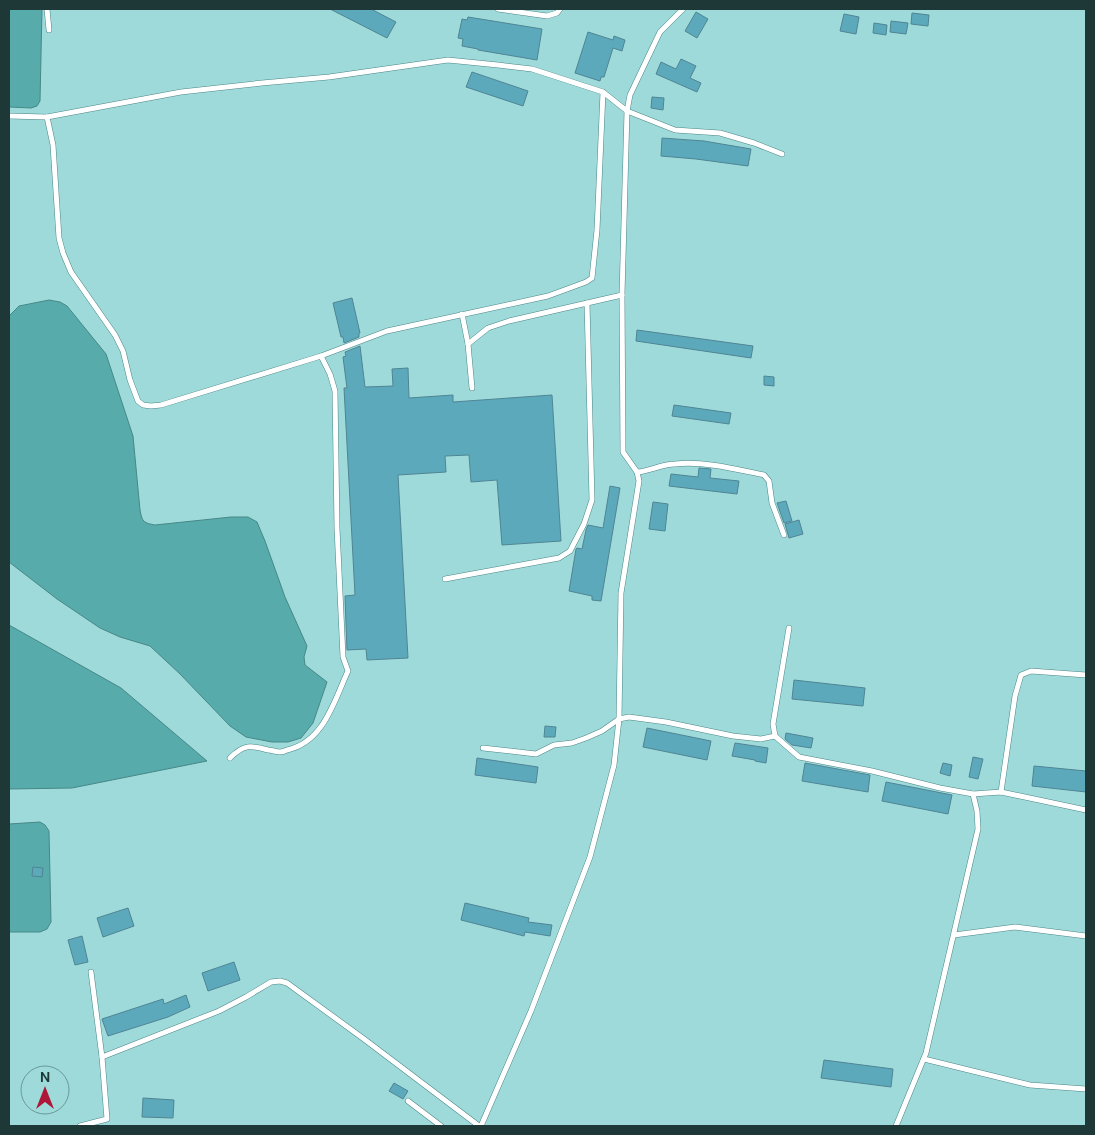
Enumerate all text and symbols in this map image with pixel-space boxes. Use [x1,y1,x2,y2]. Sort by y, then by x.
north arrow [20,1065,70,1115]
text: N [40,1068,50,1086]

